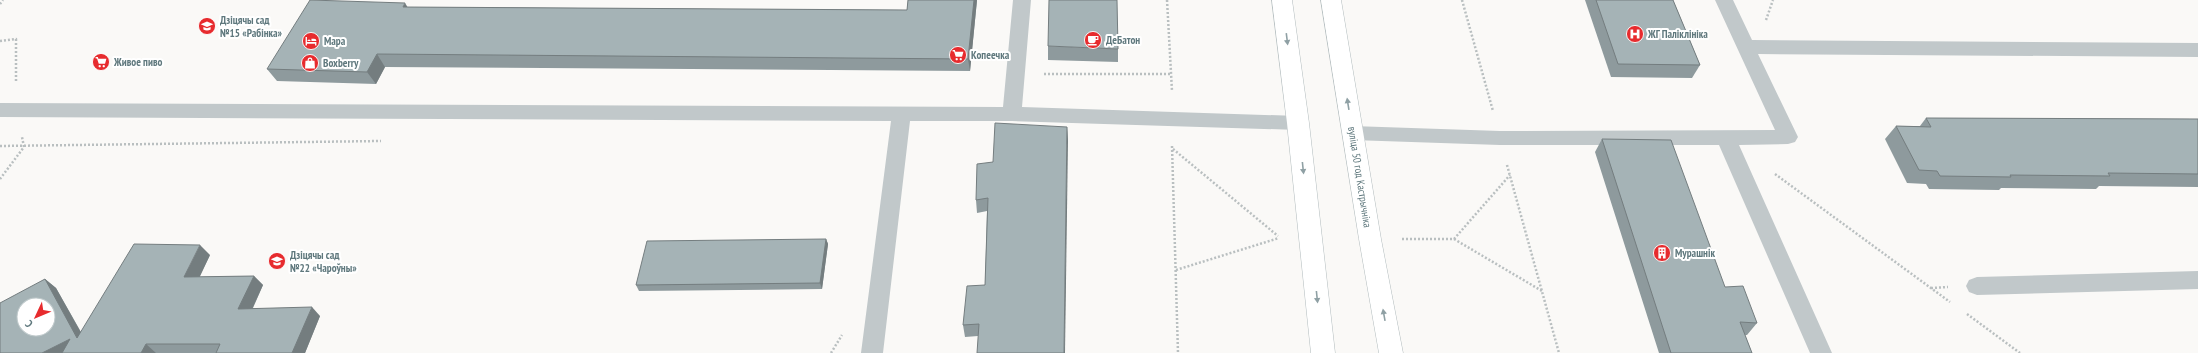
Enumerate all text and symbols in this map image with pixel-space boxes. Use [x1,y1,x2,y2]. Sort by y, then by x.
place label: Дзіцячы сад №15 «Рабінка» [220,13,283,40]
school or university icon: Дзіцячы сад №15 «Рабінка» [197,16,217,36]
hospital icon: ЖГ Паліклініка [1625,24,1645,44]
place label: ЖГ Паліклініка [1647,27,1708,41]
cafe icon: ДеБатон [1083,30,1103,50]
hotel icon: Мара [301,31,321,51]
place label: ДеБатон [1106,33,1140,47]
one-way arrow [1284,33,1290,45]
place label: Мара [324,34,346,48]
supermarket icon: Копеечка [948,45,968,65]
place label: Копеечка [971,48,1010,62]
supermarket icon: Живое пиво [91,52,111,72]
shop icon: Boxberry [300,53,320,73]
place label: Живое пиво [113,55,163,69]
place label: Boxberry [323,56,359,70]
one-way arrow [1345,98,1351,110]
street label: вуліца 50 год Кастрычніка [1345,125,1375,229]
one-way arrow [1299,162,1306,174]
building icon: Мурашнік [1652,243,1672,263]
place label: Мурашнік [1675,246,1715,260]
place label: Дзіцячы сад №22 «Чароўны» [290,248,357,275]
school or university icon: Дзіцячы сад №22 «Чароўны» [267,251,287,271]
one-way arrow [1313,291,1320,303]
north arrow [16,297,56,337]
one-way arrow [1381,309,1387,321]
text: С [22,317,36,331]

